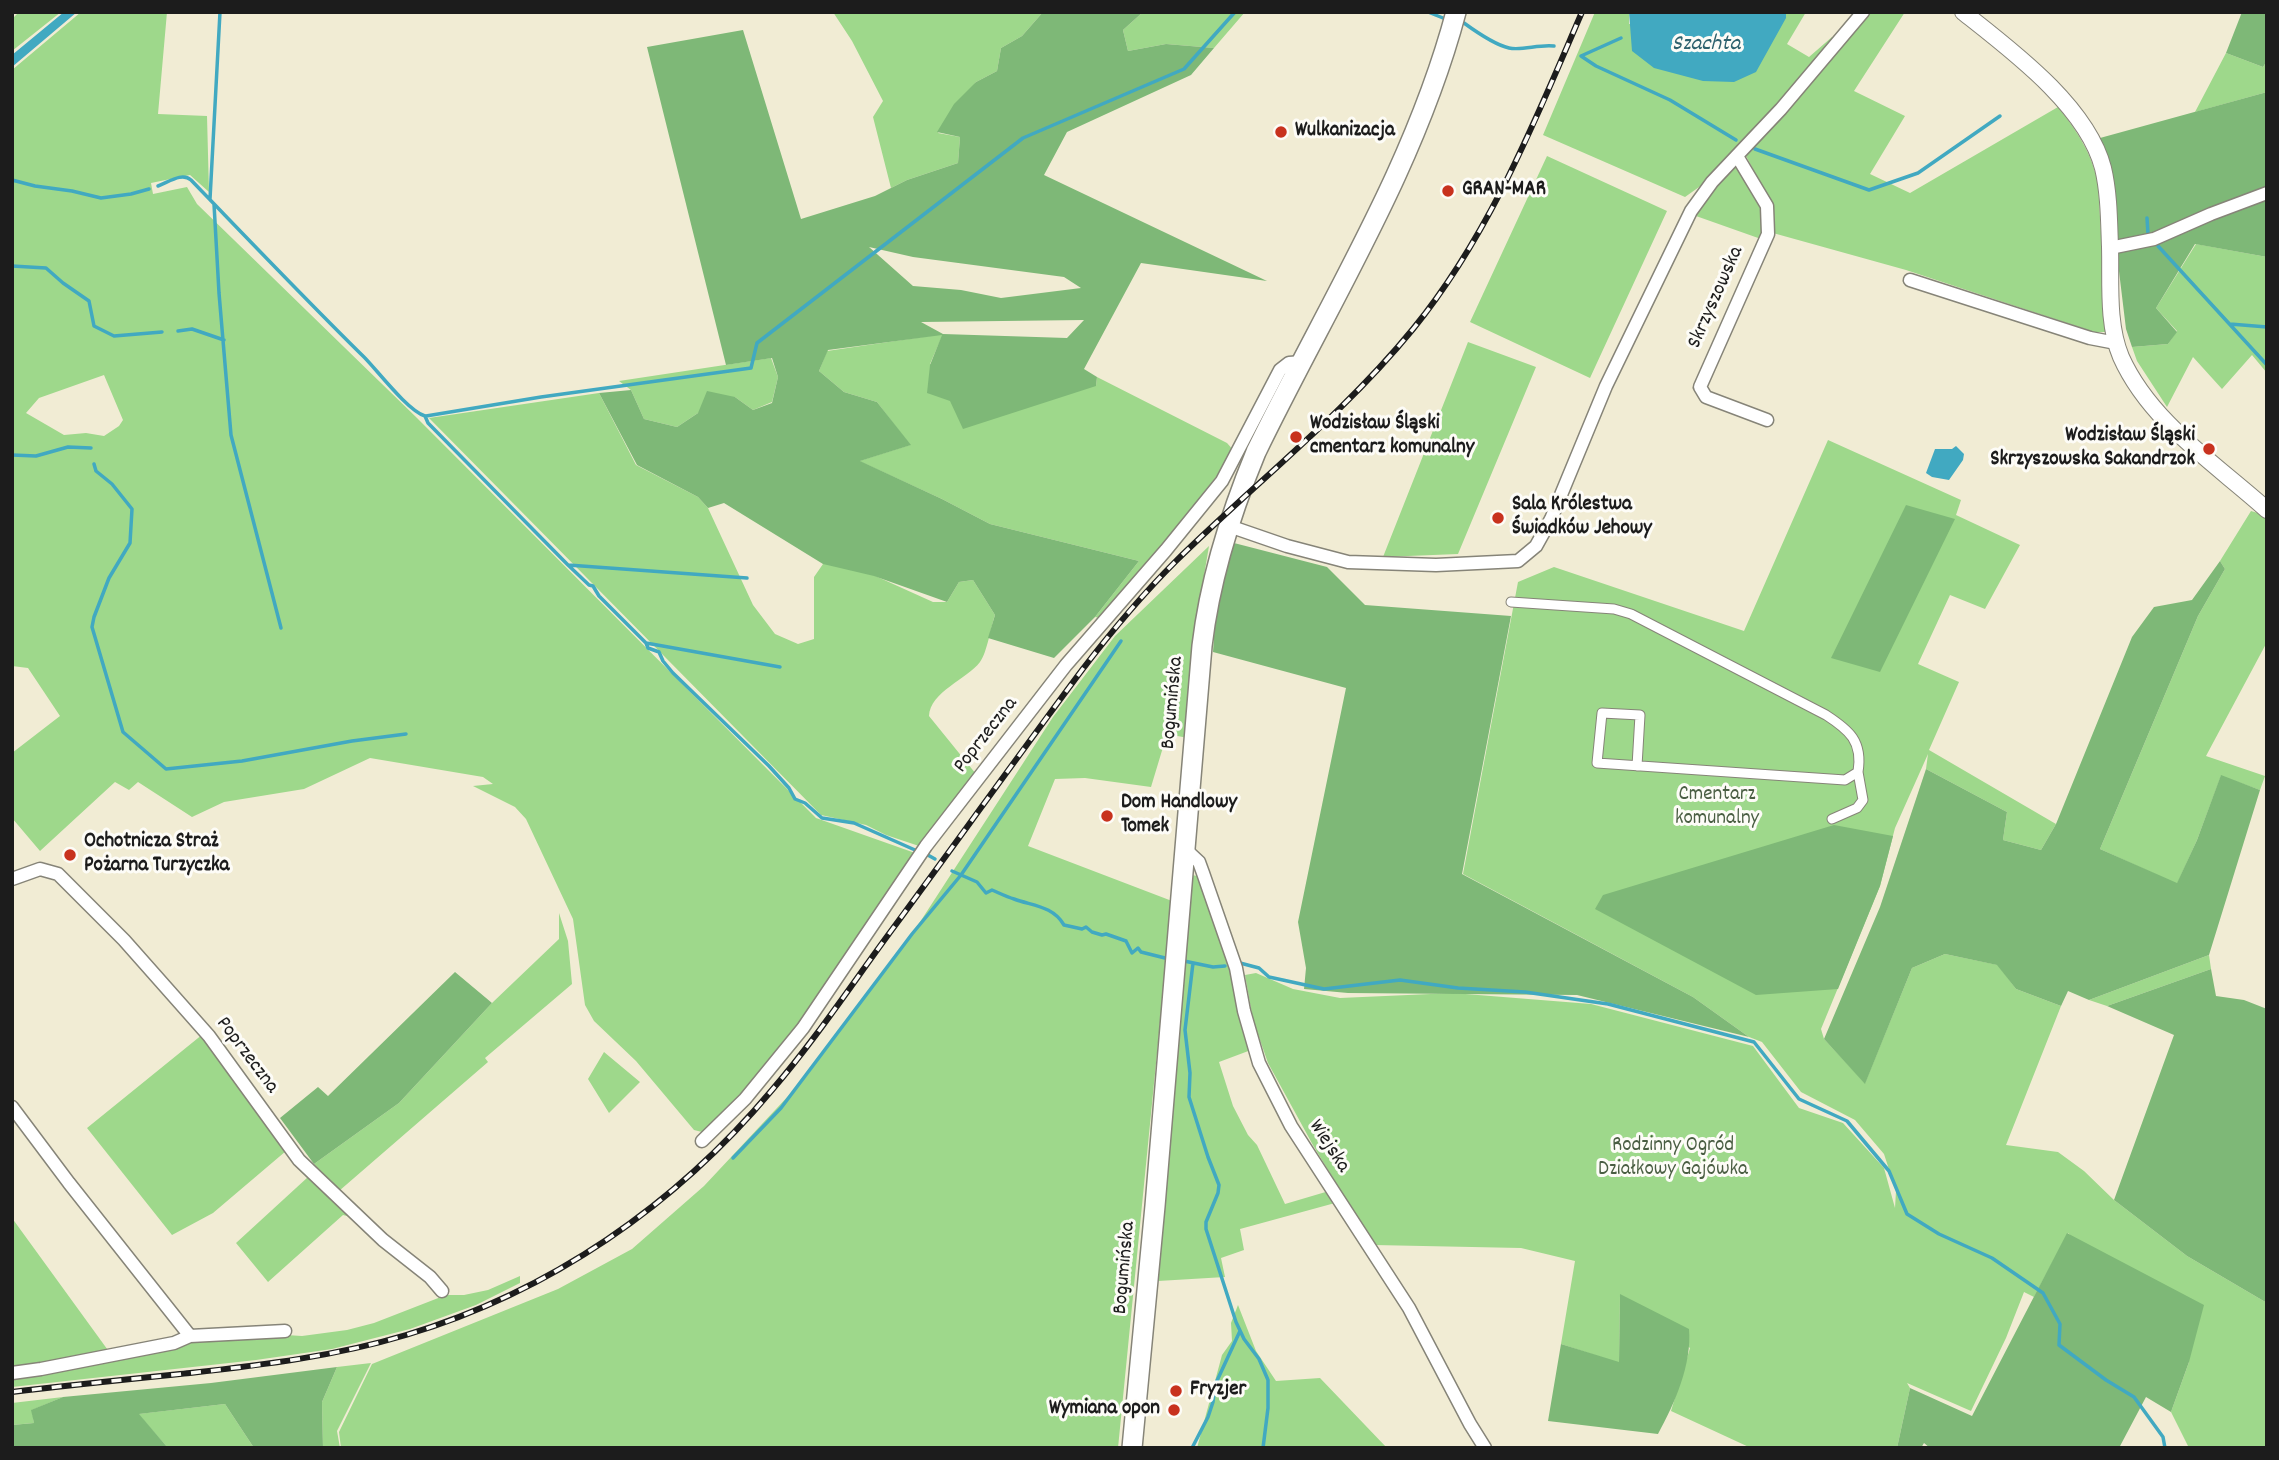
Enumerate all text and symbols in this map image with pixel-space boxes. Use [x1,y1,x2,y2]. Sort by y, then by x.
water label: Szachta [1672,32,1740,60]
place label: Wulkanizacja [1295,119,1395,145]
marker: Wulkanizacja [1273,124,1289,140]
place label: GRAN-MAR [1462,178,1546,204]
marker: GRAN-MAR [1440,183,1456,199]
street label: Skrzyszowska [1683,243,1751,353]
place label: Wodzisław Śląski cmentarz komunalny [1310,412,1474,462]
place label: Wodzisław Śląski Skrzyszowska Sakandrzok [1990,424,2195,474]
marker: Wodzisław Śląski cmentarz komunalny [1288,429,1304,445]
marker: Wodzisław Śląski Skrzyszowska Sakandrzok [2201,441,2217,457]
place label: Sala Królestwa Świadków Jehowy [1512,493,1652,543]
marker: Sala Królestwa Świadków Jehowy [1490,510,1506,526]
street label: Bogumińska [1157,656,1191,750]
street label: Poprzeczna [950,693,1024,779]
park label: Cmentarz komunalny [1675,783,1759,833]
place label: Dom Handlowy Tomek [1121,791,1237,841]
marker: Dom Handlowy Tomek [1099,808,1115,824]
place label: Ochotnicza Straż Pożarna Turzyczka [84,830,229,880]
marker: Ochotnicza Straż Pożarna Turzyczka [62,847,78,863]
street label: Poprzeczna [209,1013,283,1099]
street label: Wiejska [1302,1116,1354,1178]
park label: Rodzinny Ogród Działkowy Gajówka [1598,1134,1748,1184]
street label: Bogumińska [1109,1221,1143,1315]
place label: Fryzjer [1190,1378,1246,1404]
marker: Fryzjer [1168,1383,1184,1399]
place label: Wymiana opon [1049,1397,1160,1423]
marker: Wymiana opon [1166,1402,1182,1418]

